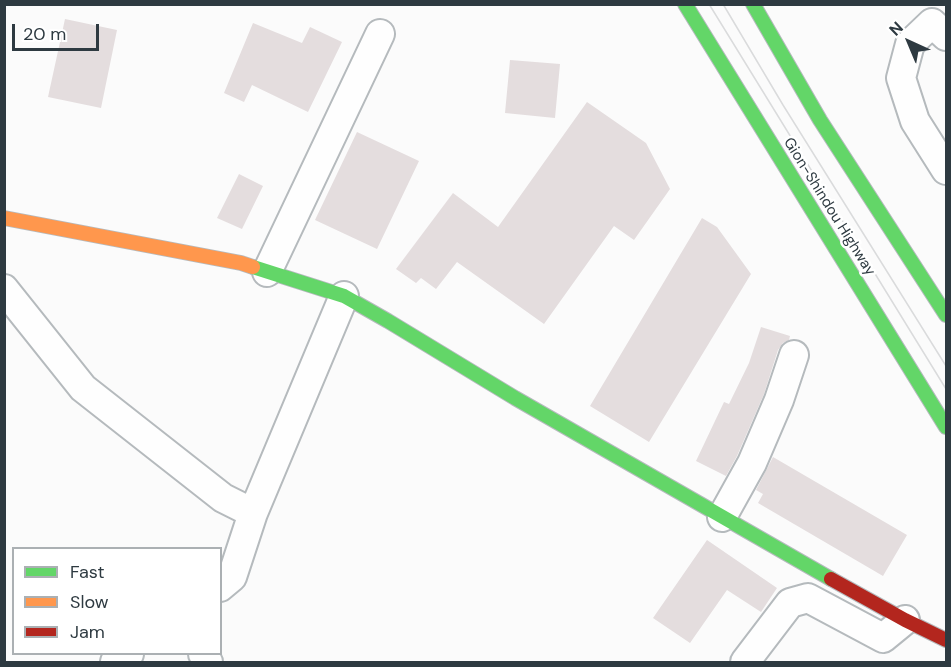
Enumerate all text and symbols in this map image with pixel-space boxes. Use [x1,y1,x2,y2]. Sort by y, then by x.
scale bar [15,12,102,50]
north arrow [879,12,939,72]
text: N [885,17,908,40]
text: 20 m [23,22,66,46]
street label: Gion-Shindou Highway [779,135,879,279]
legend [12,547,222,655]
text: Fast [70,560,105,584]
text: Slow [70,590,109,614]
text: Jam [70,620,105,644]

